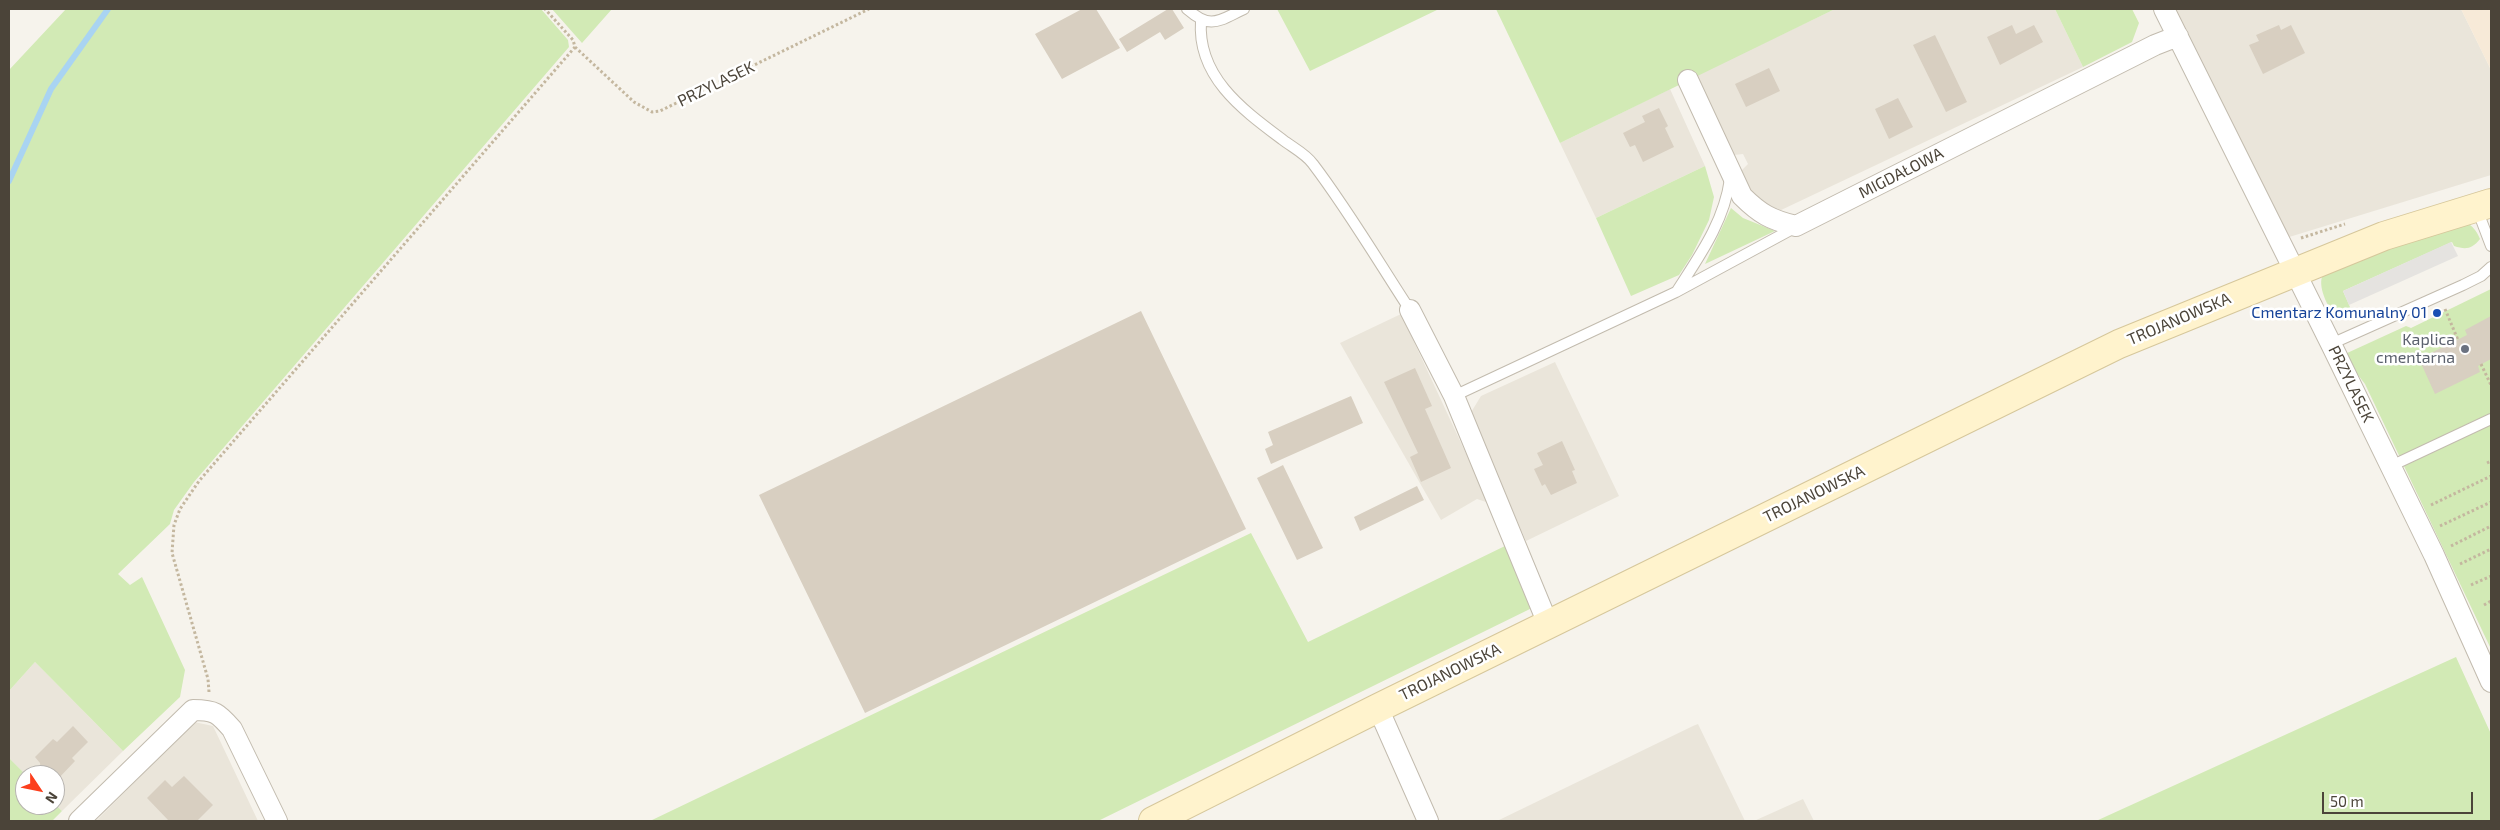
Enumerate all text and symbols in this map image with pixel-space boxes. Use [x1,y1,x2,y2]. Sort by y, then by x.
street label: PRZYLASEK [674,57,758,111]
street label: MIGDAŁOWA [1856,143,1946,203]
street label: TROJANOWSKA [2124,289,2234,349]
place label: Cmentarz Komunalny 01 [2251,303,2427,323]
marker: Cmentarz Komunalny 01 [2431,307,2443,319]
place label: Kaplica cmentarna [2376,330,2455,368]
street label: PRZYLASEK [2324,342,2378,426]
marker: Kaplica cmentarna [2459,343,2471,355]
street label: TROJANOWSKA [1760,461,1868,527]
street label: TROJANOWSKA [1396,639,1504,705]
north arrow [15,765,65,815]
scale bar [2325,782,2476,814]
text: N [42,789,62,807]
text: 50 m [2330,792,2364,810]

